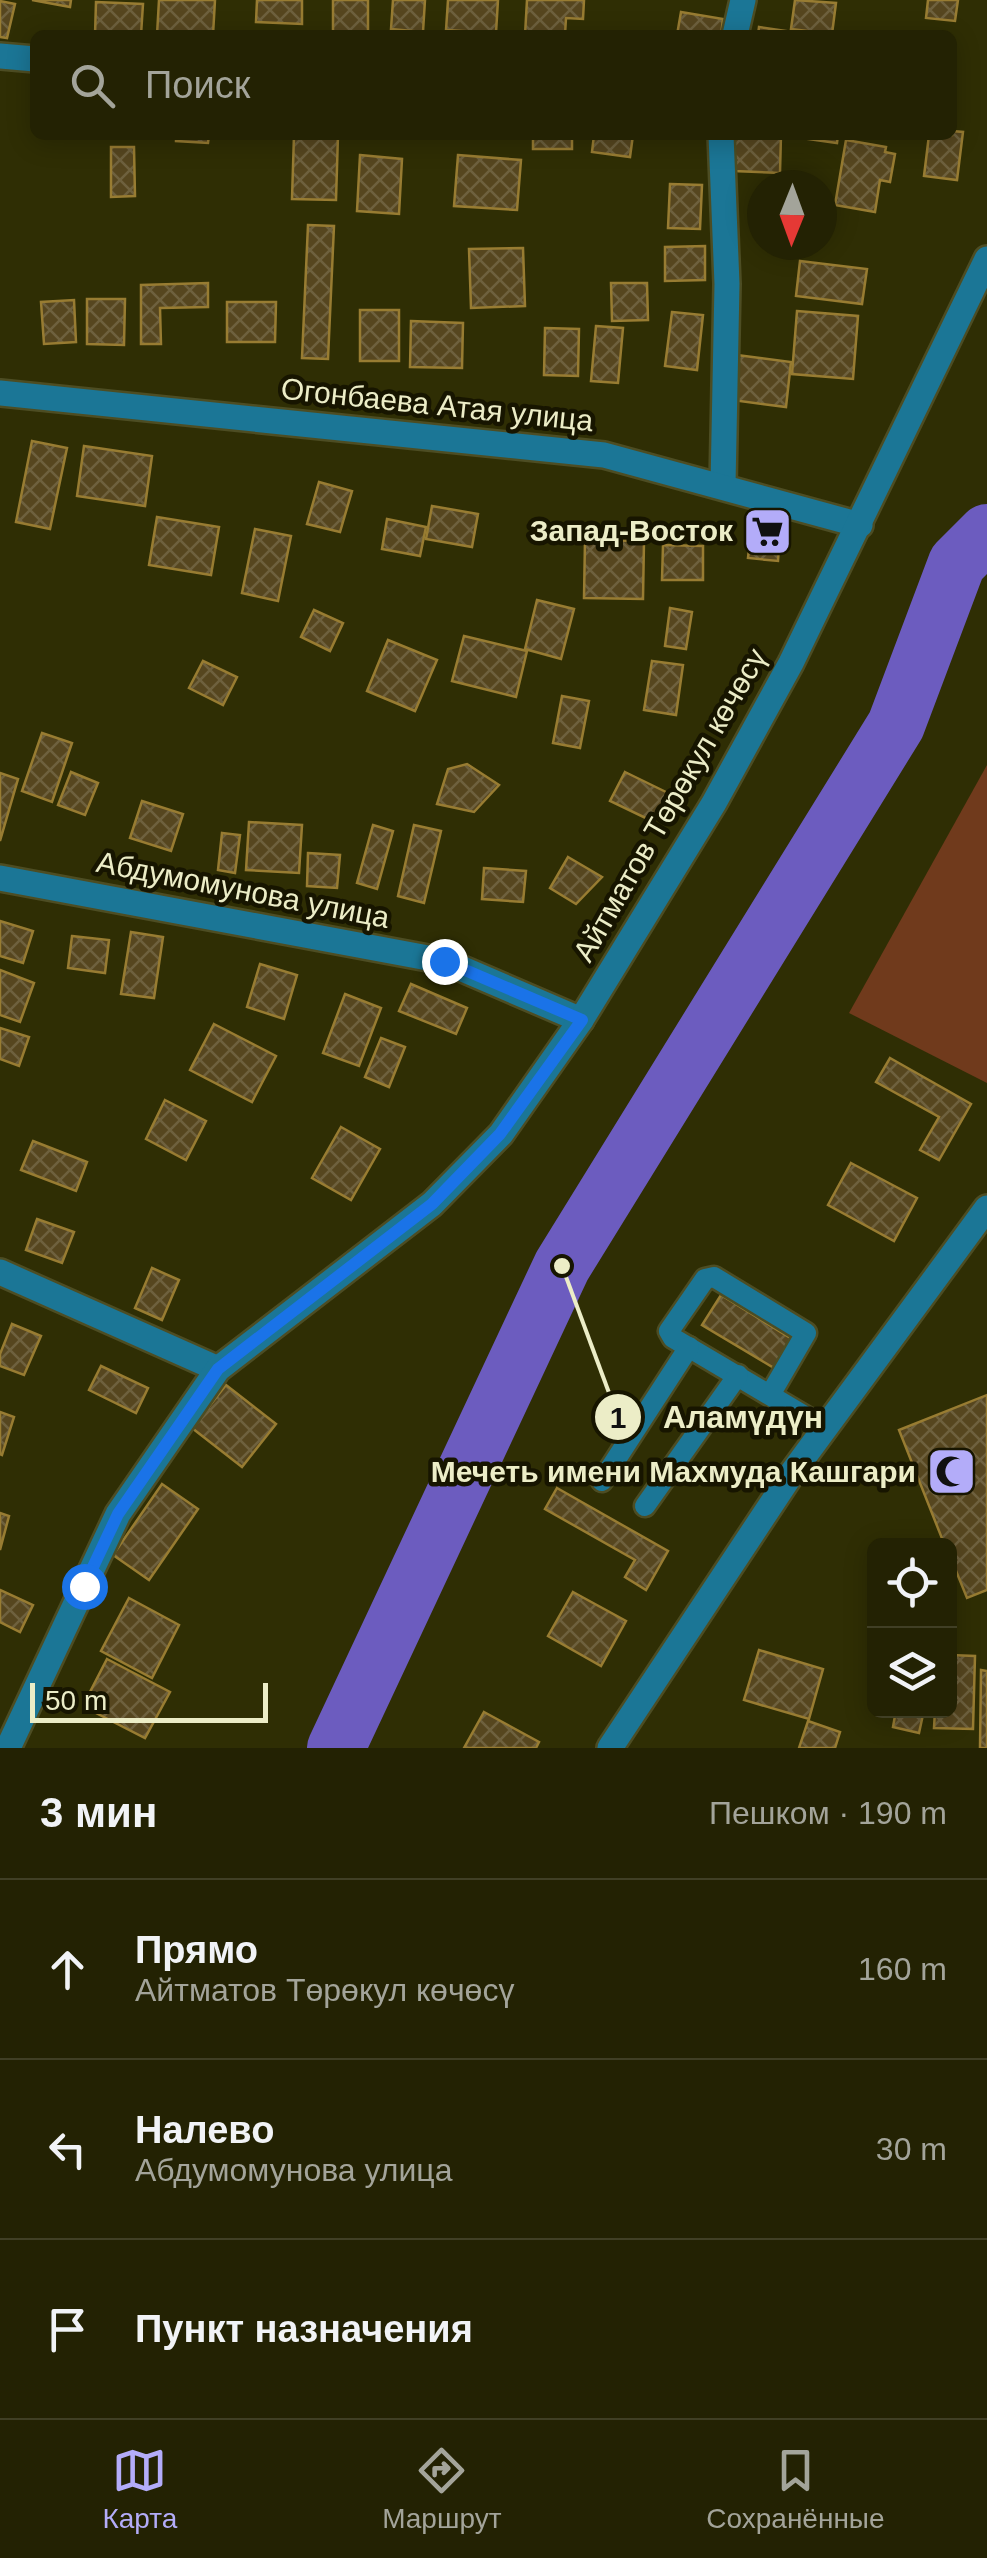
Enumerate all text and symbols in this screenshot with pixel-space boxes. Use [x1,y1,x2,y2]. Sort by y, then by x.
search box [30,30,957,140]
icon: search [65,58,120,113]
text: Поиск [145,64,250,106]
north arrow [747,170,837,260]
street label: Огонбаева Атая улица [279,372,595,437]
supermarket icon: Запад-Восток [742,505,794,557]
place label: Запад-Восток [530,514,734,547]
street label: Айтматов Төрөкул көчөсү [566,642,773,967]
street label: Абдумомунова улица [94,845,393,934]
route end [422,939,468,985]
callout: Аламүдүн [593,1386,843,1448]
text: Аламүдүн [663,1399,823,1435]
text: 1 [610,1401,626,1434]
mosque icon: Мечеть имени Махмуда Кашгари [925,1446,977,1498]
place label: Мечеть имени Махмуда Кашгари [431,1455,916,1488]
map controls [867,1538,957,1718]
button: locate [867,1538,957,1628]
route start [62,1564,108,1610]
button: layers [867,1628,957,1718]
scale bar [30,1678,268,1722]
text: 50 m [45,1685,107,1716]
text: 3 мин [40,1789,157,1836]
text: Пешком · 190 m [709,1795,947,1831]
text: Прямо [135,1929,258,1971]
icon: ahead [40,1942,95,1997]
text: 160 m [858,1951,947,1987]
text: Айтматов Төрөкул көчөсү [135,1972,514,2008]
text: Налево [135,2109,274,2151]
icon: left [40,2122,95,2177]
text: 30 m [876,2131,947,2167]
text: Абдумомунова улица [135,2152,452,2188]
icon: arrive [40,2302,95,2357]
text: Пункт назначения [135,2308,473,2350]
tab: Карта [102,2443,177,2535]
tab: Маршрут [382,2443,501,2535]
tab: Сохранённые [706,2443,885,2535]

